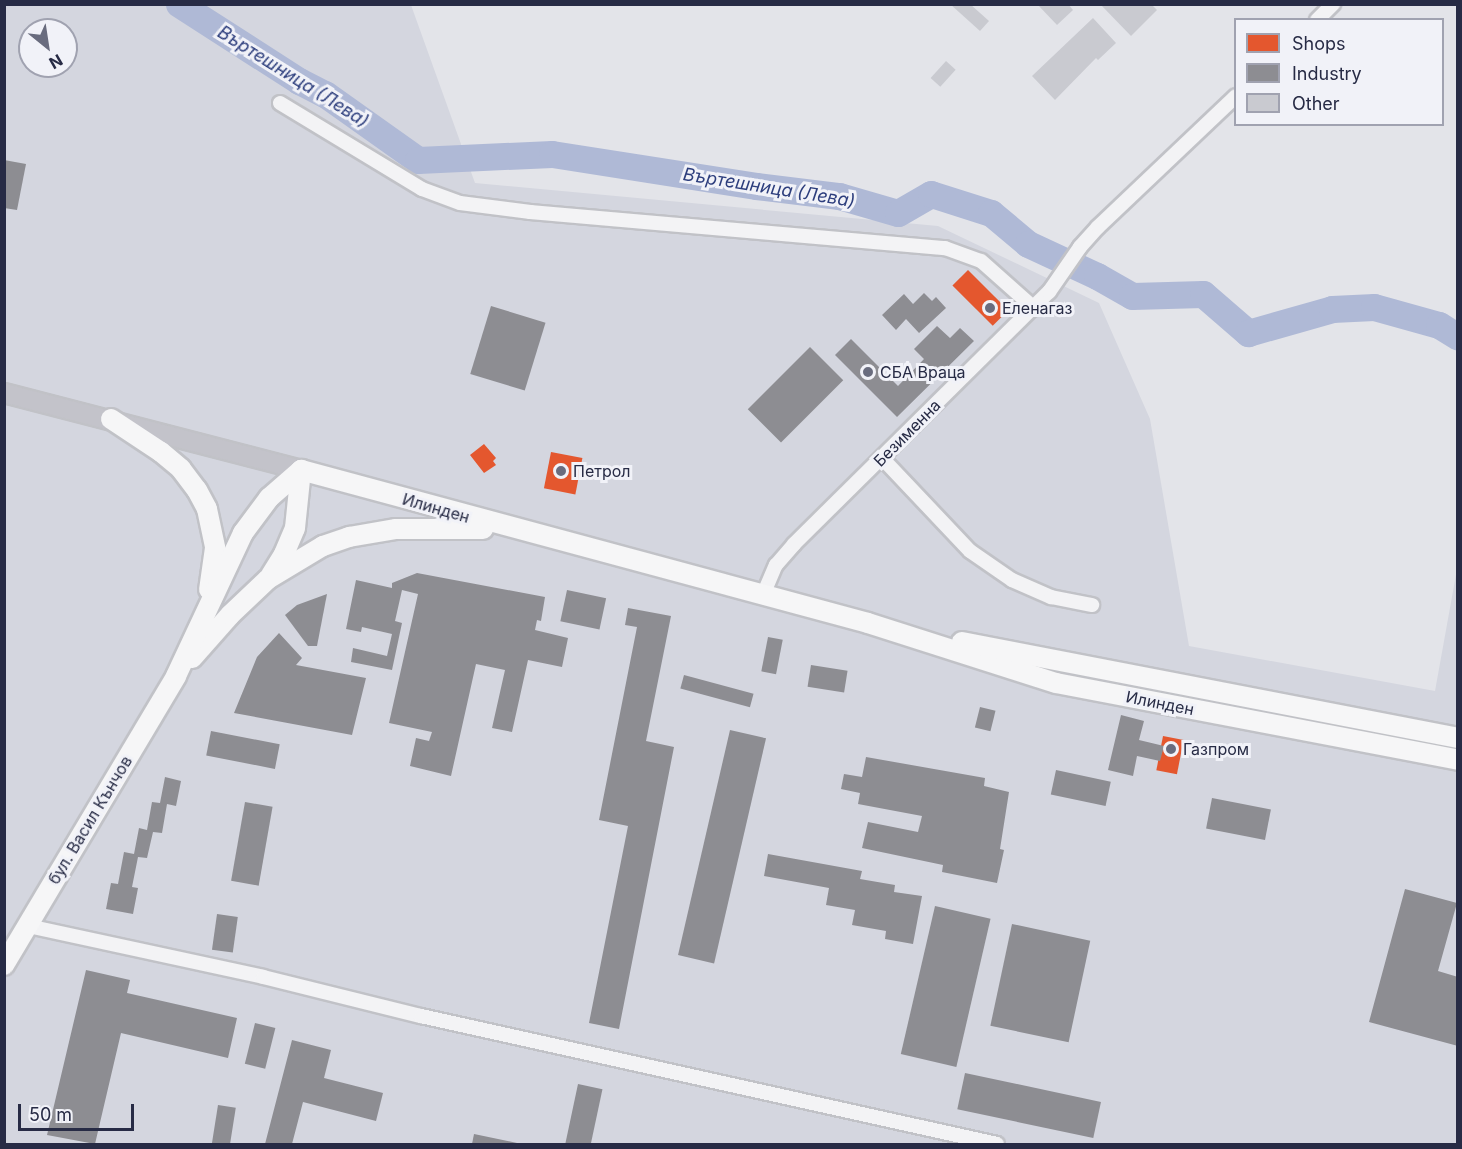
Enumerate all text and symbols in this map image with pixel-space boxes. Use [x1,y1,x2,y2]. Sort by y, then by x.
north arrow [18,18,78,78]
legend [1234,18,1444,126]
water label: Въртешница (Лева) [213,22,373,132]
text: Shops [1292,33,1346,54]
text: N [46,50,66,74]
text: Industry [1292,63,1362,84]
text: Other [1292,93,1340,114]
water label: Въртешница (Лева) [681,164,857,212]
place label: Еленагаз [1002,298,1072,318]
marker: Еленагаз [983,301,997,315]
place label: СБА Враца [880,362,966,382]
marker: СБА Враца [861,365,875,379]
street label: Безименна [870,396,944,470]
place label: Петрол [573,461,631,481]
marker: Петрол [554,464,568,478]
street label: Илинден [400,489,472,527]
street label: Илинден [1124,687,1196,719]
place label: Газпром [1183,739,1249,759]
marker: Газпром [1164,742,1178,756]
street label: бул. Васил Кънчов [44,752,136,888]
scale bar [21,1092,136,1130]
text: 50 m [29,1104,72,1125]

